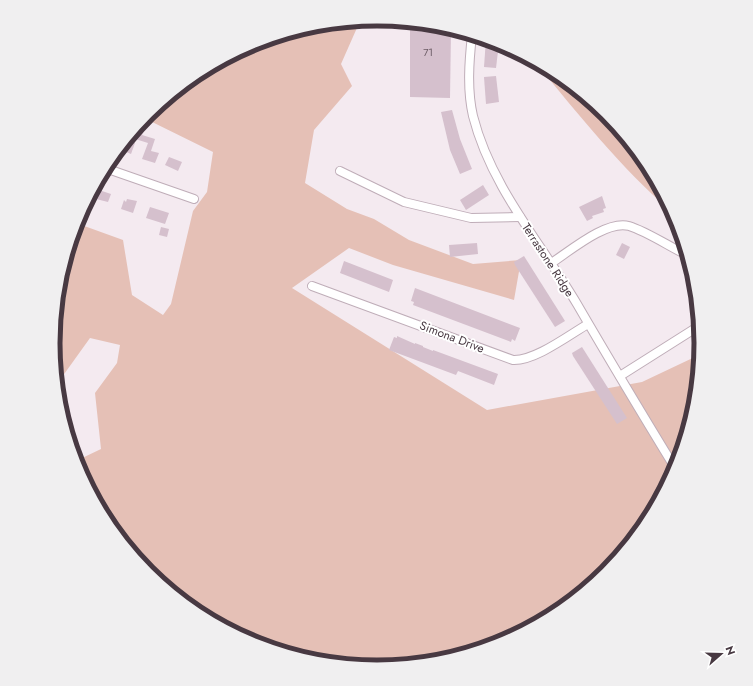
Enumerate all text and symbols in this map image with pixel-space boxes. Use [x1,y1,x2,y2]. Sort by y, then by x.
house number: 71 [423,45,433,60]
street label: Terrastone Ridge [517,220,579,300]
street label: Simona Drive [417,316,487,358]
north arrow [701,634,741,674]
text: N [721,644,739,657]

